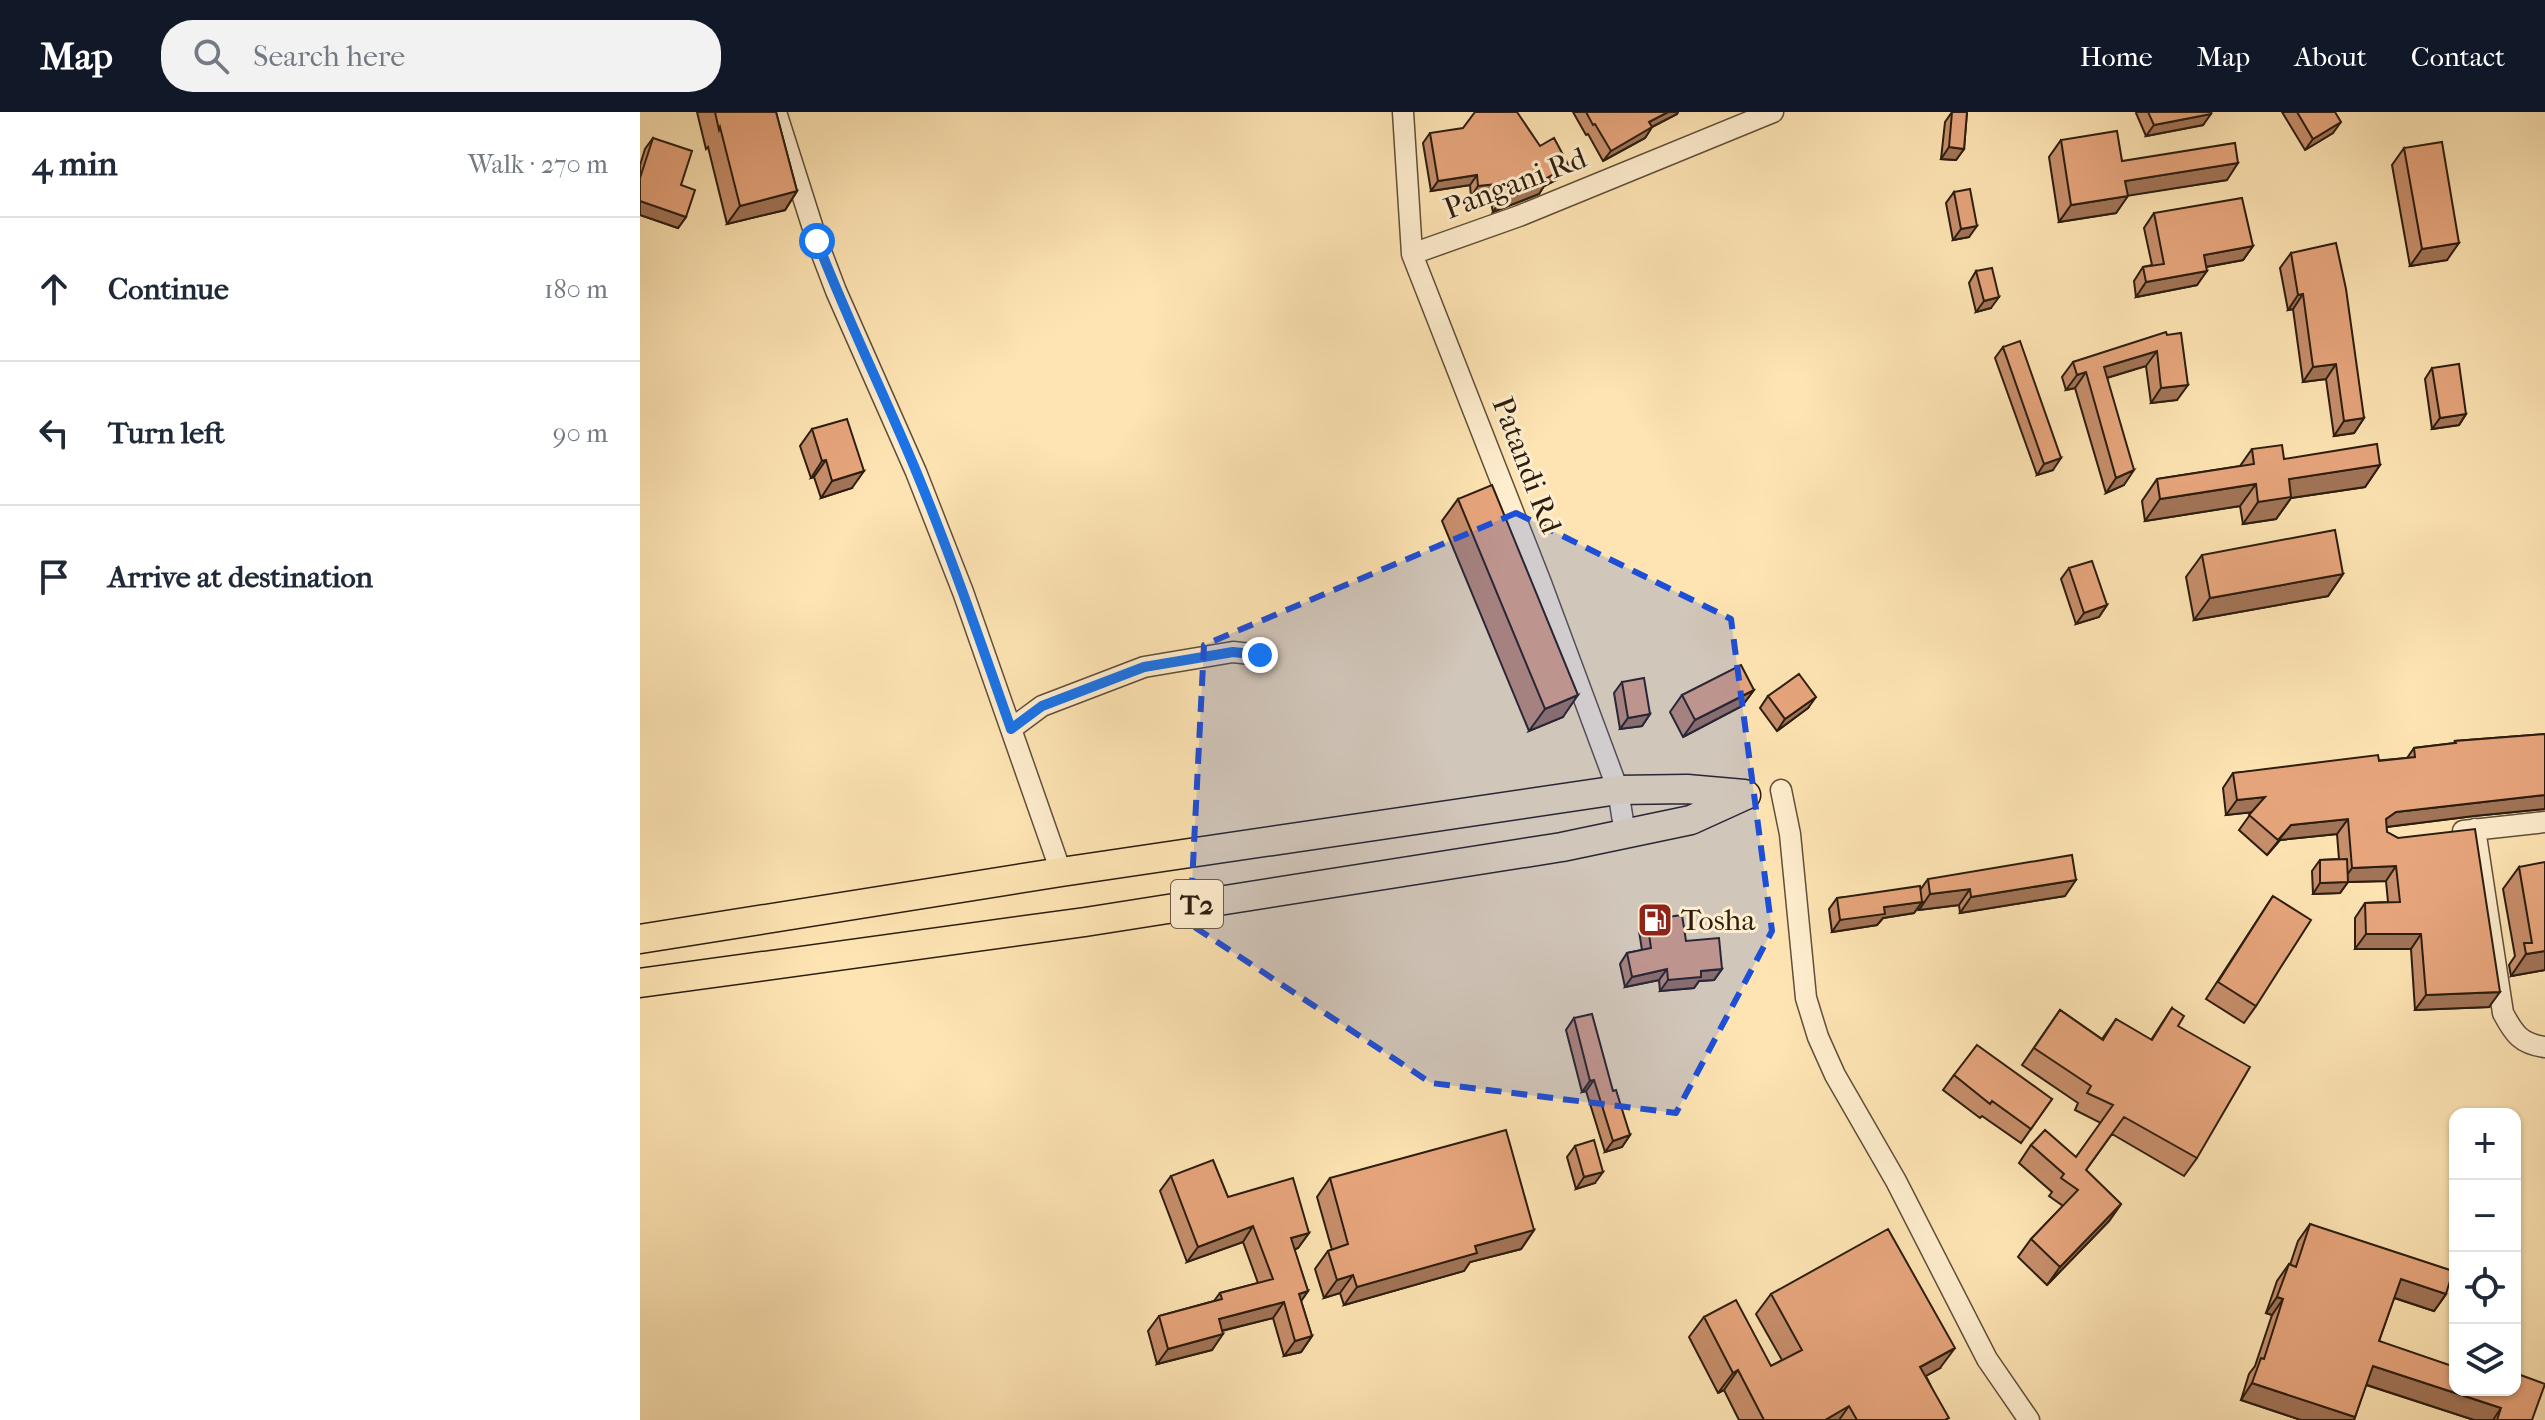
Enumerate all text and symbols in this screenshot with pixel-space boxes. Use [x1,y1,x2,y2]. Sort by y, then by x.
search box [161,20,721,92]
text: Map [40,34,113,79]
icon: search [189,34,233,78]
text: Search here [253,39,405,74]
text: Home [2080,40,2153,73]
text: Map [2197,40,2250,73]
text: About [2294,40,2367,73]
text: Contact [2411,40,2505,73]
street label: Pangani Rd [1439,140,1592,227]
text: 4 min [32,144,117,184]
text: Walk · 270 m [468,149,608,180]
route start [799,223,835,259]
icon: ahead [32,267,76,311]
text: Continue [108,272,229,307]
text: 180 m [544,274,608,305]
street label: Patandi Rd [1485,392,1569,539]
icon: left [32,411,76,455]
text: Turn left [108,416,225,451]
text: 90 m [553,418,608,449]
icon: arrive [32,555,76,599]
text: Arrive at destination [108,560,373,595]
route end [1242,637,1278,673]
road number: T2 [1171,880,1223,928]
fuel station icon: Tosha [1636,901,1674,939]
place label: Tosha [1681,903,1756,938]
map controls [2449,1108,2521,1396]
button: + [2449,1108,2521,1180]
button: − [2449,1180,2521,1252]
button: locate [2449,1252,2521,1324]
button: layers [2449,1324,2521,1396]

